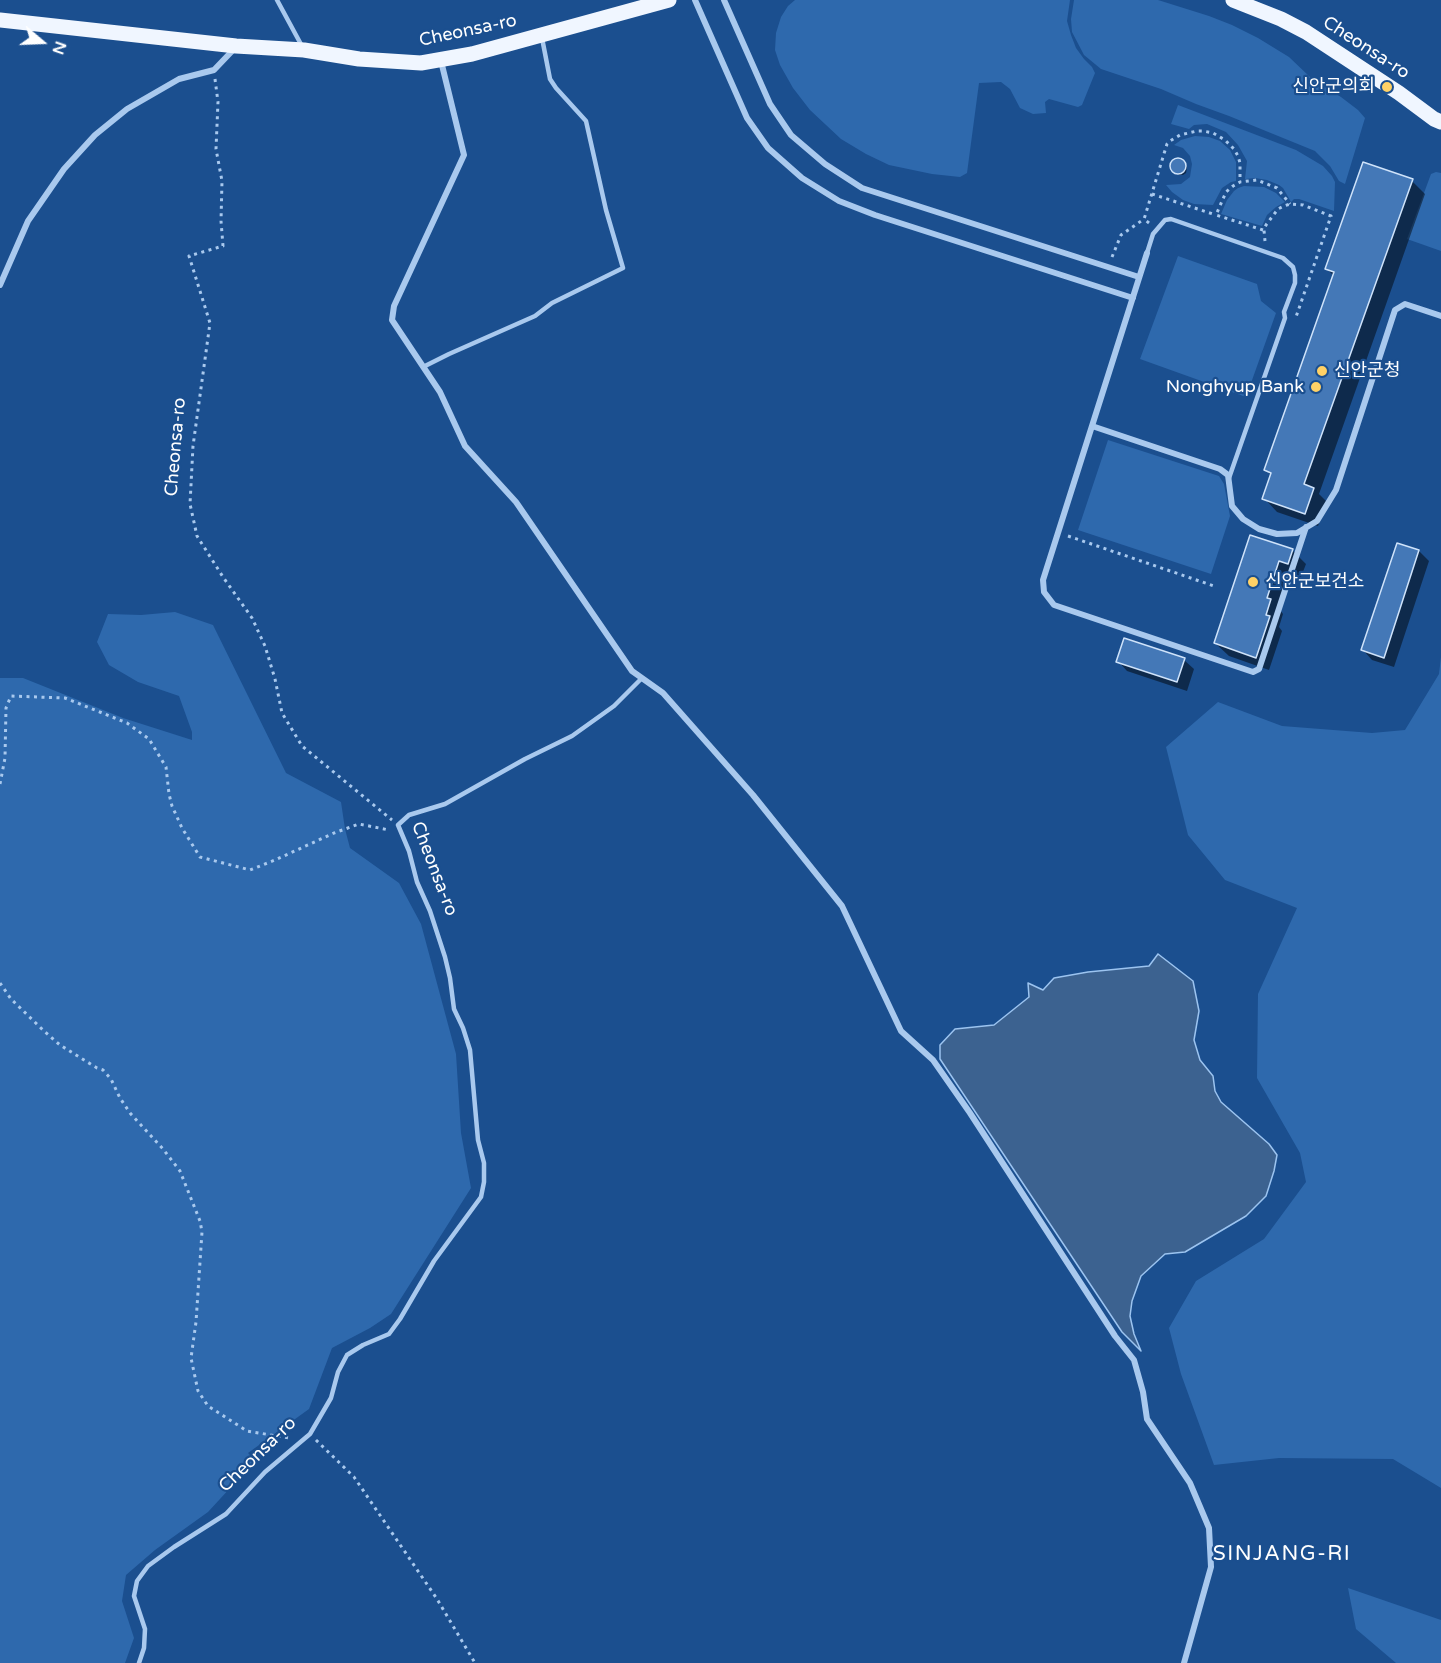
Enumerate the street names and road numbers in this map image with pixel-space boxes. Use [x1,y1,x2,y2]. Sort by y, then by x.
street label: Cheonsa-ro [417,10,519,52]
street label: Cheonsa-ro [1319,12,1413,84]
street label: Cheonsa-ro [161,397,191,497]
street label: Cheonsa-ro [406,819,462,919]
street label: Cheonsa-ro [215,1413,301,1497]

